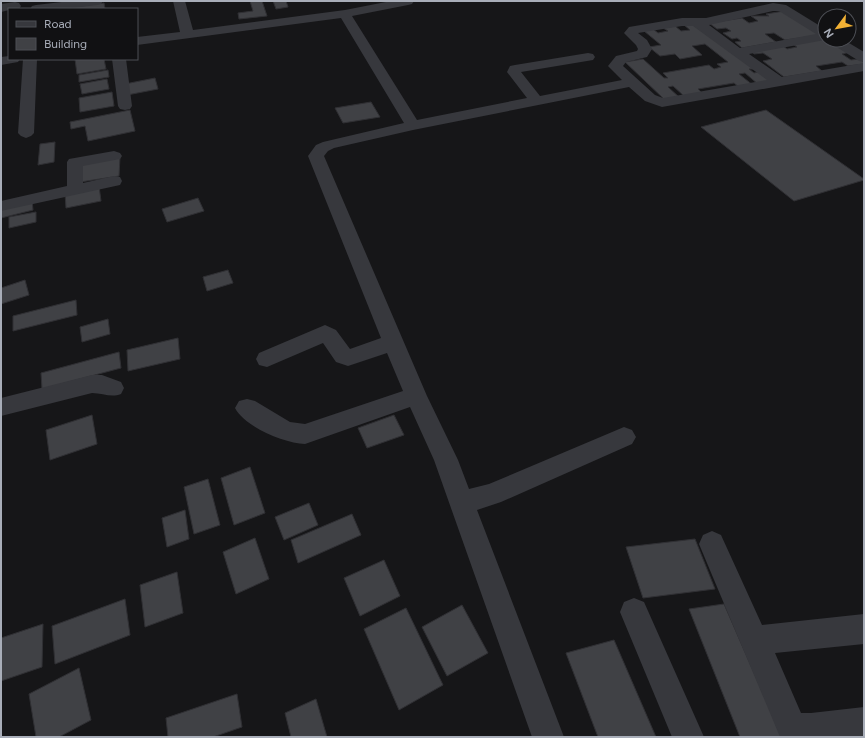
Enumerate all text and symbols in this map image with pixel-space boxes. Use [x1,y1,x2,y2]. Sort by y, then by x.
legend [8,8,138,60]
north arrow [817,8,857,48]
text: Road [44,17,72,31]
text: N [821,26,837,40]
text: Building [44,37,87,51]

